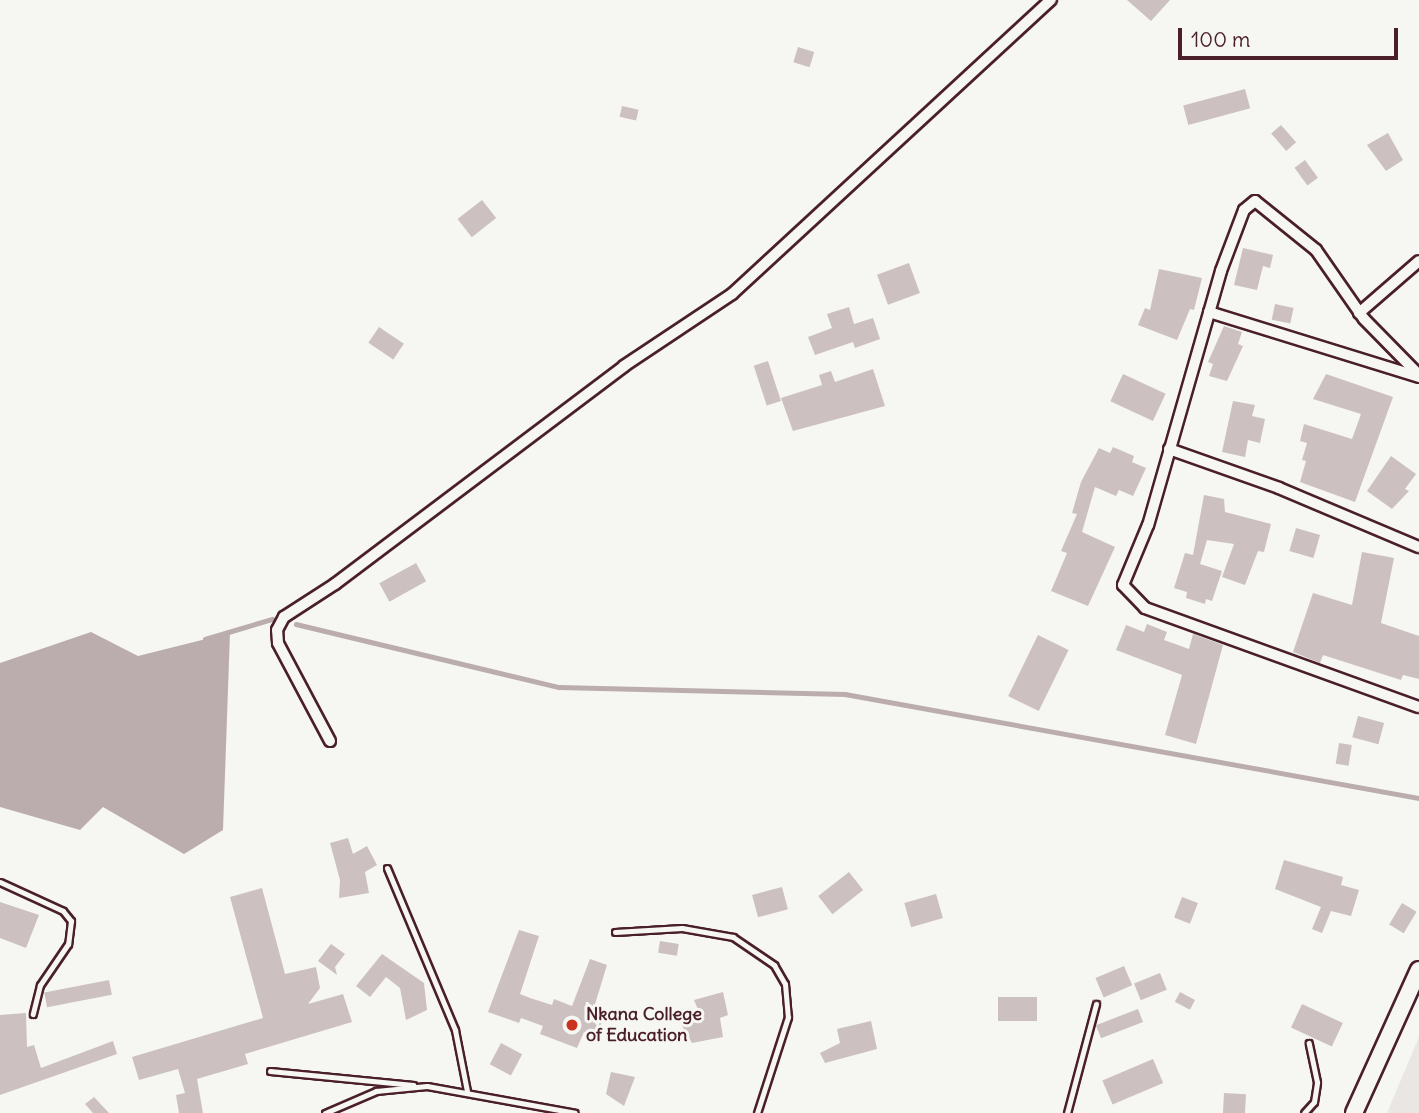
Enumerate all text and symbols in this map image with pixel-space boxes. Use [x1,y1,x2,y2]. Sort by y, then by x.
scale bar [1181,14,1402,58]
text: 100 m [1191,26,1250,53]
place label: Nkana College of Education [586,1004,702,1046]
marker: Nkana College of Education [564,1017,580,1033]

